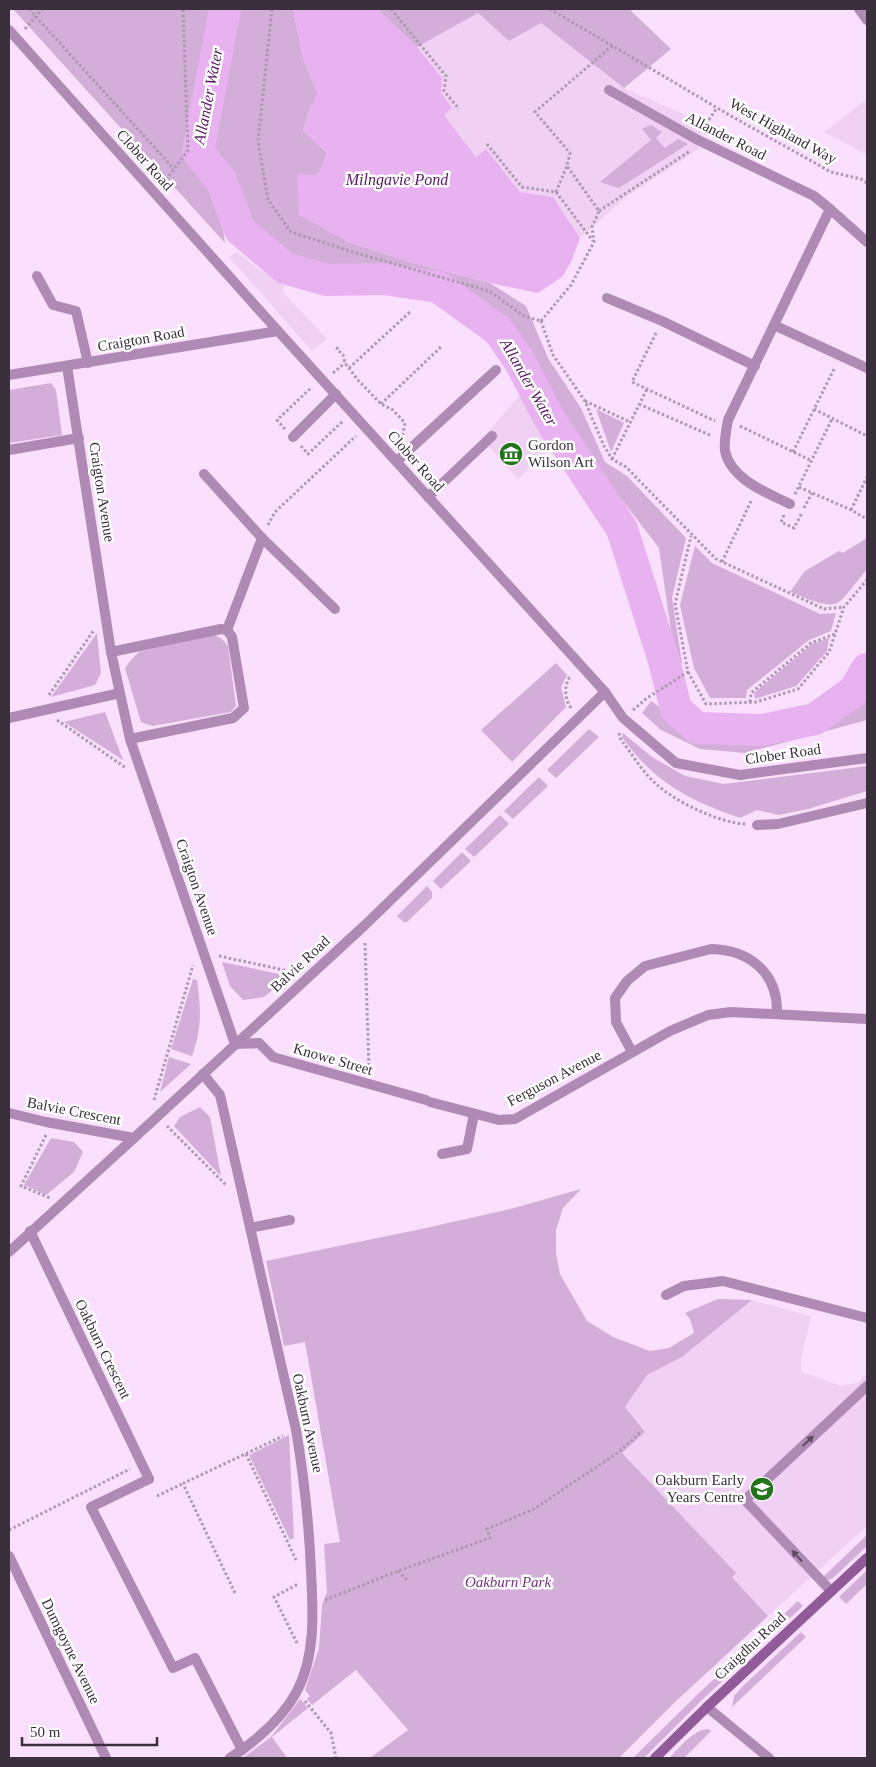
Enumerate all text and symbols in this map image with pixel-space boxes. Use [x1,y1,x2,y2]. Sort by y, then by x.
water label: Allander Water [190,46,226,147]
street label: West Highland Way [727,95,840,167]
street label: Allander Road [683,109,769,163]
street label: Clober Road [114,126,177,194]
water label: Milngavie Pond [345,171,449,189]
street label: Craigton Road [96,323,186,355]
water label: Allander Water [497,335,561,429]
street label: Clober Road [385,427,448,495]
place label: Gordon Wilson Art [528,437,594,470]
street label: Craigton Avenue [86,441,118,543]
museum icon: Gordon Wilson Art [498,441,524,467]
street label: Clober Road [744,741,822,767]
street label: Craigton Avenue [173,837,221,938]
street label: Balvie Road [267,932,333,995]
street label: Knowe Street [291,1040,375,1078]
street label: Ferguson Avenue [504,1046,604,1109]
street label: Balvie Crescent [26,1094,123,1128]
street label: Oakburn Crescent [72,1297,134,1402]
street label: Oakburn Avenue [290,1372,326,1474]
one-way arrow [801,1435,813,1447]
place label: Oakburn Early Years Centre [655,1472,744,1505]
school or university icon: Oakburn Early Years Centre [749,1476,775,1502]
one-way arrow [791,1550,803,1562]
park label: Oakburn Park [465,1574,551,1590]
street label: Dumgoyne Avenue [39,1596,104,1707]
street label: Craigdhu Road [711,1609,789,1683]
scale bar [22,1714,158,1746]
text: 50 m [30,1724,61,1740]

